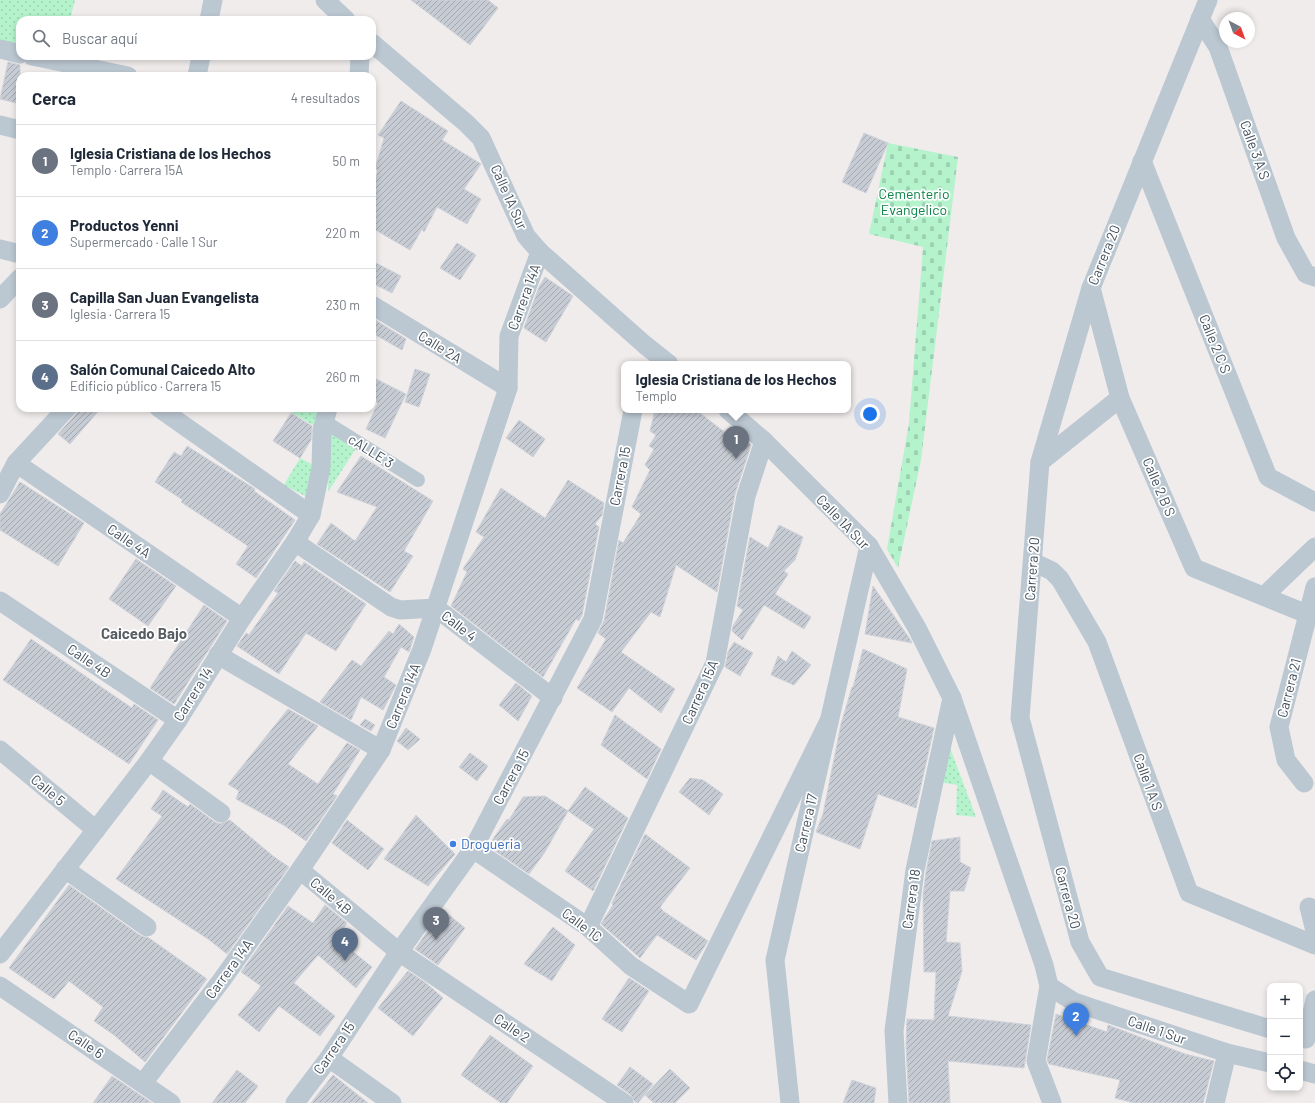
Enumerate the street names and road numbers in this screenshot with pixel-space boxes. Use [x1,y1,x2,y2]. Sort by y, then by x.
street label: Calle 3 A S [1237,118,1274,182]
street label: Calle 1A Sur [488,162,531,232]
street label: Carrera 20 [1084,222,1123,287]
street label: Carrera 14A [504,261,544,332]
street label: Calle 2 C S [1196,312,1235,376]
street label: Calle 2A [415,327,466,367]
street label: cALLE 3 [345,430,397,471]
street label: Carrera 15 [605,445,634,507]
street label: Calle 2 B S [1139,455,1179,519]
street label: Calle 1A Sur [813,491,874,552]
street label: Calle 4A [104,520,155,561]
street label: Carrera 20 [1021,537,1042,601]
street label: Calle 4 [438,607,480,645]
street label: Calle 4B [64,640,114,681]
street label: Carrera 15A [678,656,721,727]
street label: Carrera 21 [1273,657,1304,719]
street label: Carrera 14A [382,660,424,731]
street label: Carrera 14 [169,663,216,724]
street label: Carrera 15 [489,746,532,807]
street label: Calle 1 A S [1130,751,1167,813]
street label: Calle 5 [28,770,69,809]
street label: Carrera 17 [791,792,821,854]
street label: Carrera 20 [1052,865,1085,931]
street label: Carrera 18 [898,868,923,930]
street label: Calle 4B [307,873,355,918]
street label: Calle 1C [559,904,606,945]
street label: Carrera 14A [201,935,256,1002]
street label: Calle 2 [491,1009,534,1046]
street label: Calle 1 Sur [1126,1012,1189,1047]
street label: Carrera 15 [309,1018,358,1077]
street label: Calle 6 [65,1026,107,1062]

